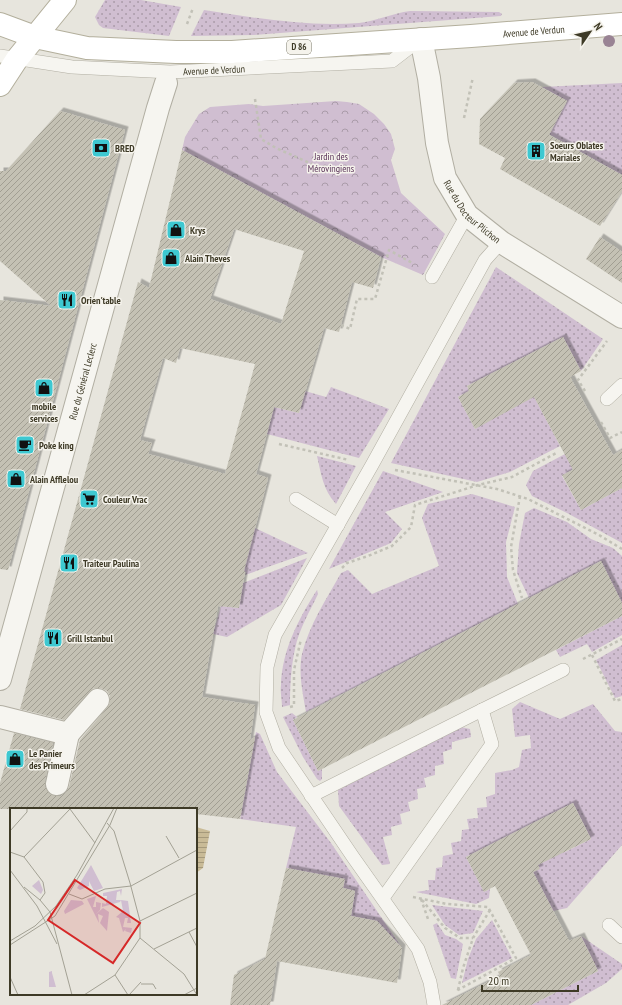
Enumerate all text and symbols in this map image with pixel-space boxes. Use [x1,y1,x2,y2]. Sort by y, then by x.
north arrow [570,12,610,52]
text: N [591,20,606,33]
street label: Avenue de Verdun [502,23,565,40]
road number: D 86 [287,40,311,54]
street label: Avenue de Verdun [183,62,245,78]
bank icon: BRED [90,137,112,159]
place label: Soeurs Oblates Mariales [550,139,604,164]
building icon: Soeurs Oblates Mariales [525,140,547,162]
place label: BRED [115,142,135,155]
park label: Jardin des Mérovingiens [308,150,355,175]
street label: Rue du Docteur Plichon [441,178,503,246]
shop icon: Krys [165,219,187,241]
place label: Krys [190,224,206,237]
shop icon: Alain Theves [160,247,182,269]
place label: Alain Theves [184,252,231,265]
restaurant icon: Orien'table [56,289,78,311]
place label: Orien'table [81,294,121,307]
street label: Rue du Général Leclerc [66,341,100,421]
shop icon: mobile services [33,377,55,399]
place label: mobile services [30,400,59,425]
cafe icon: Poke king [14,434,36,456]
place label: Poke king [39,439,74,452]
shop icon: Alain Afflelou [5,468,27,490]
place label: Alain Afflelou [29,473,79,486]
supermarket icon: Couleur Vrac [78,488,100,510]
place label: Couleur Vrac [103,493,148,506]
restaurant icon: Traiteur Paulina [58,552,80,574]
place label: Traiteur Paulina [83,557,139,570]
restaurant icon: Grill Istanbul [42,627,64,649]
place label: Grill Istanbul [67,632,113,645]
place label: Le Panier des Primeurs [29,747,75,772]
shop icon: Le Panier des Primeurs [4,748,26,770]
inset map [10,808,197,995]
scale bar [482,967,578,993]
text: 20 m [488,973,509,988]

